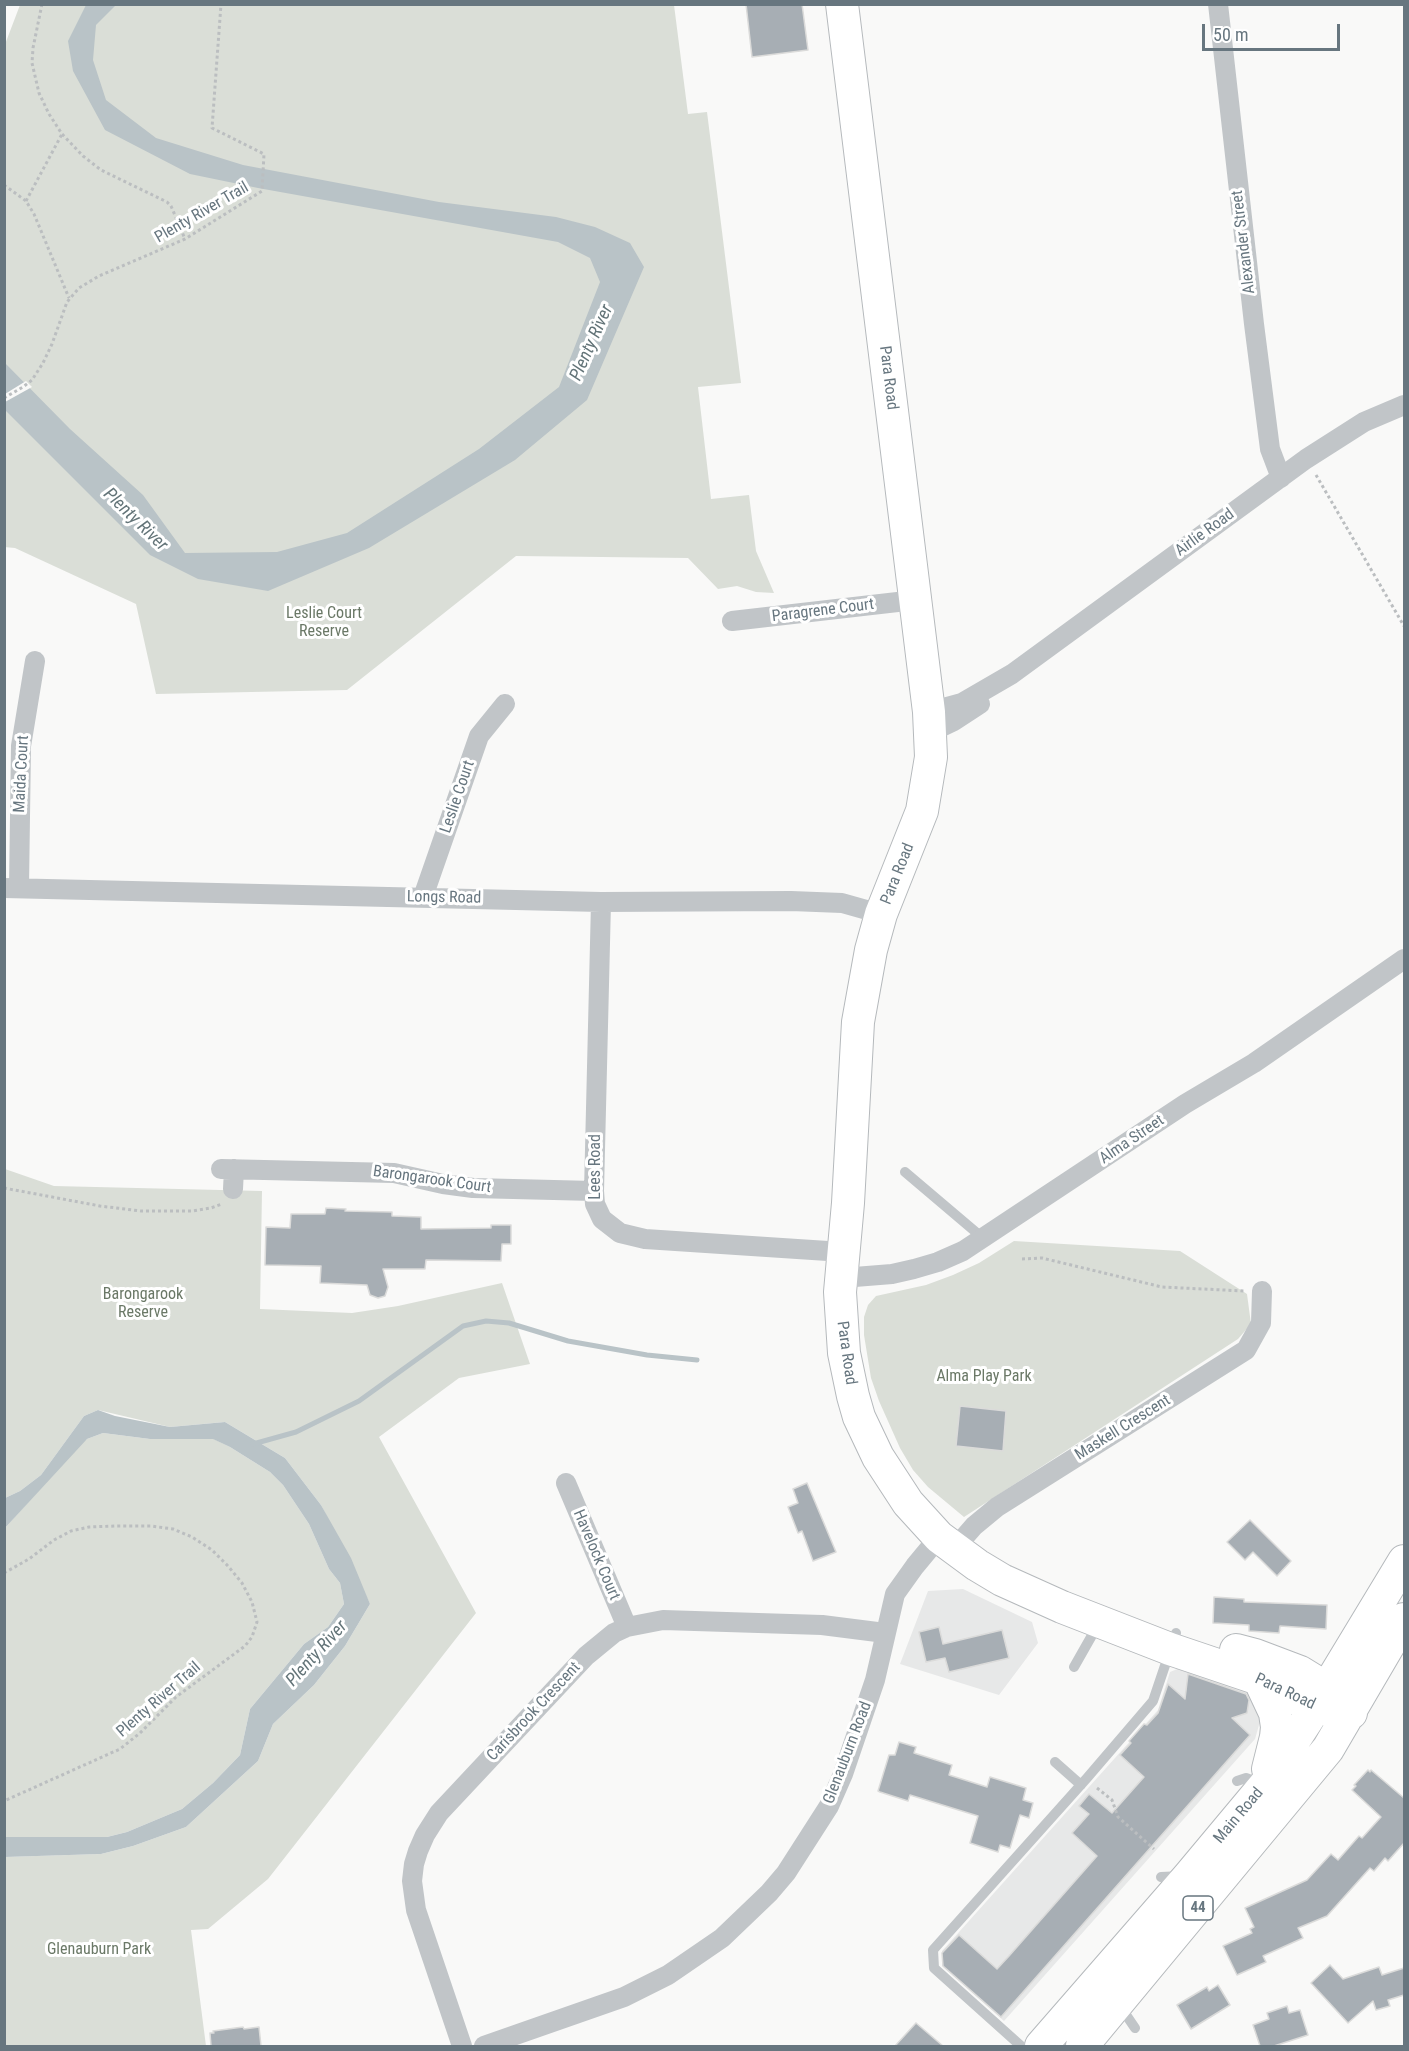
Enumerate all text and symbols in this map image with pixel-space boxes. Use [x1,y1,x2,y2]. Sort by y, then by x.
scale bar [1205,12,1343,50]
text: 50 m [1213,24,1248,45]
street label: Plenty River Trail [152,178,252,248]
street label: Alexander Street [1228,189,1260,295]
water label: Plenty River [566,302,618,384]
street label: Para Road [875,345,901,411]
water label: Plenty River [98,484,172,556]
street label: Airlie Road [1172,505,1238,561]
street label: Paragrene Court [771,595,875,627]
park label: Leslie Court Reserve [286,604,362,642]
street label: Maida Court [10,735,34,813]
street label: Leslie Court [437,758,479,836]
street label: Para Road [877,841,919,907]
street label: Longs Road [407,888,481,908]
street label: Alma Street [1096,1111,1168,1169]
street label: Lees Road [586,1134,606,1200]
street label: Barongarook Court [372,1162,492,1198]
park label: Barongarook Reserve [103,1285,183,1323]
street label: Para Road [832,1320,860,1386]
park label: Alma Play Park [936,1367,1032,1387]
street label: Maskell Crescent [1072,1391,1174,1465]
street label: Havelock Court [568,1507,624,1603]
water label: Plenty River [282,1617,352,1691]
street label: Plenty River Trail [113,1658,205,1742]
street label: Carisbrook Crescent [483,1659,585,1765]
street label: Para Road [1252,1670,1318,1714]
street label: Glenauburn Road [820,1699,876,1807]
street label: Main Road [1210,1784,1268,1848]
road number: 44 [1183,1896,1213,1920]
park label: Glenauburn Park [47,1940,151,1960]

